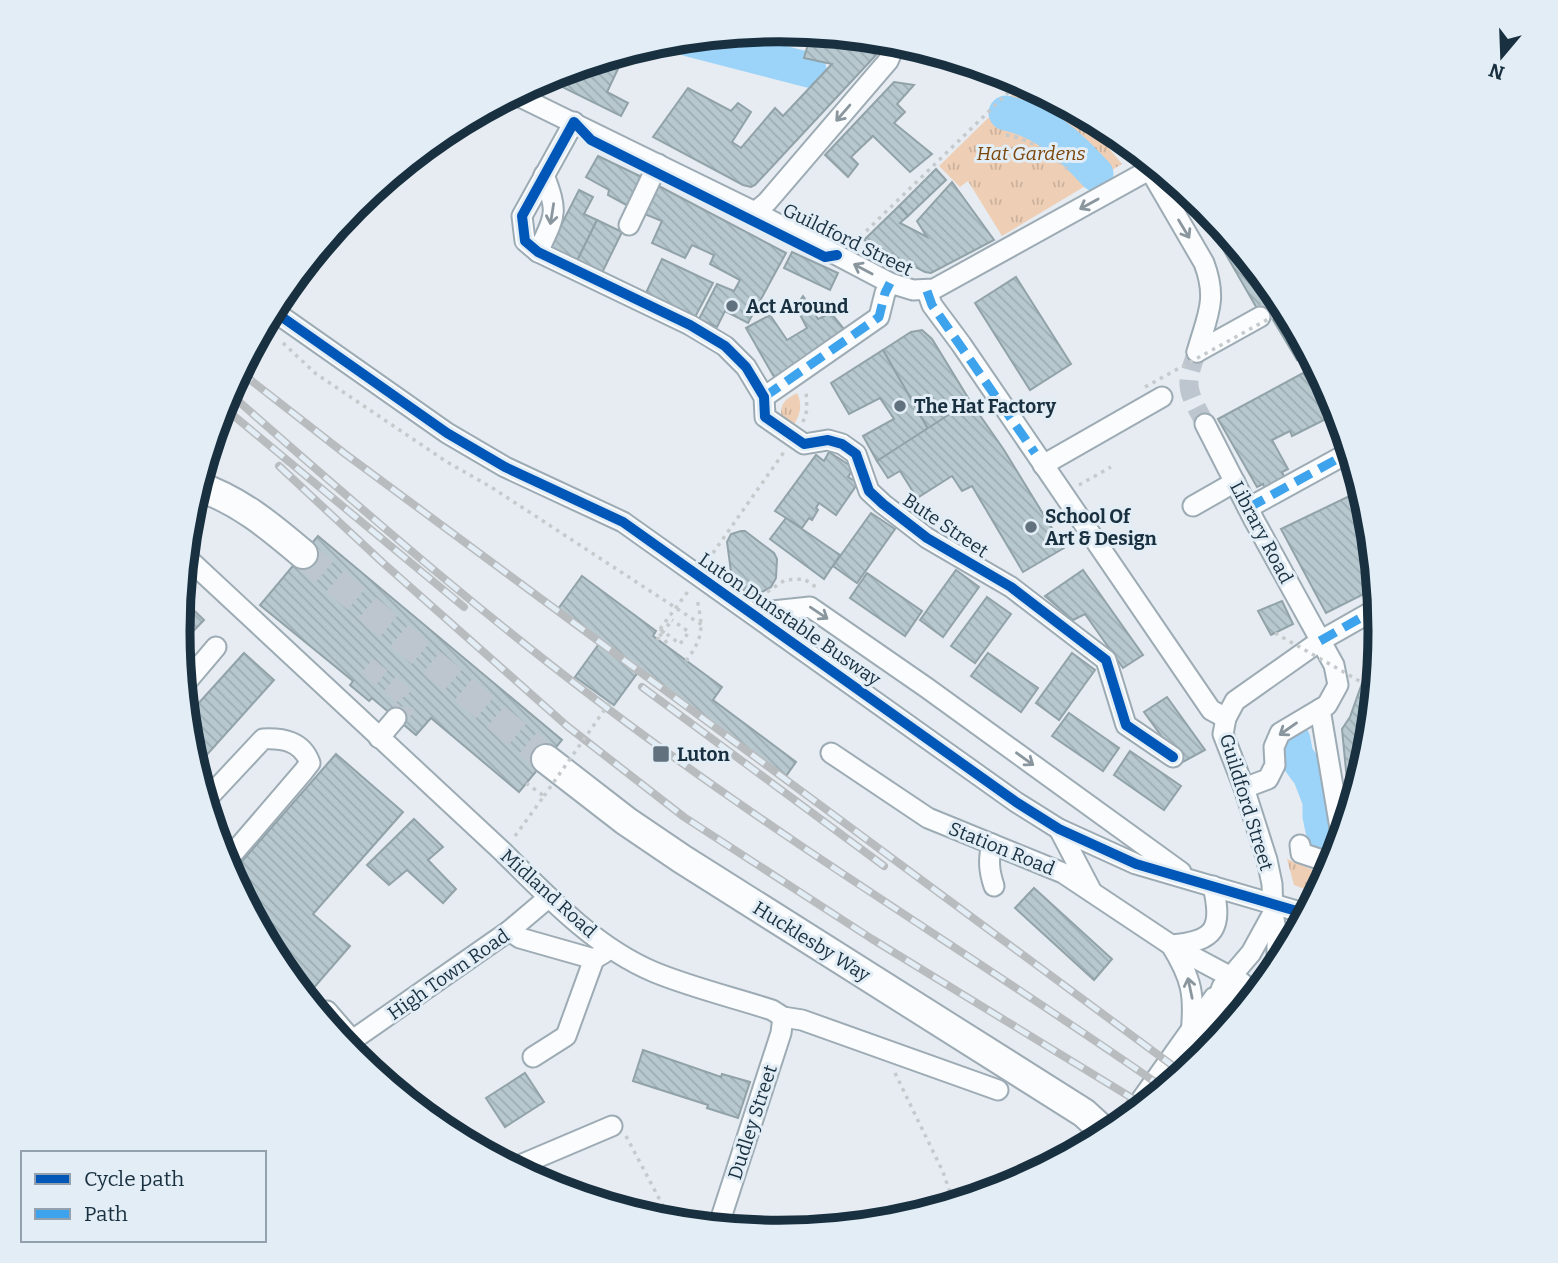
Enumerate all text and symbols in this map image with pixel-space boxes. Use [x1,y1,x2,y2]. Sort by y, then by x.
north arrow [1467,21,1537,91]
text: N [1486,58,1507,85]
one-way arrow [835,104,851,122]
park label: Hat Gardens [976,142,1086,165]
street label: Guildford Street [779,198,917,281]
one-way arrow [1079,198,1100,211]
one-way arrow [545,202,558,225]
one-way arrow [1177,218,1191,238]
one-way arrow [853,261,874,275]
place label: Act Around [746,295,849,318]
marker: Act Around [724,298,740,314]
place label: The Hat Factory [914,395,1056,418]
marker: The Hat Factory [892,398,908,414]
street label: Library Road [1225,477,1298,587]
street label: Bute Street [899,488,993,562]
place label: School Of Art & Design [1045,505,1157,550]
marker: School Of Art & Design [1023,519,1039,535]
street label: Luton Dunstable Busway [694,548,886,691]
one-way arrow [809,606,828,621]
one-way arrow [1279,722,1298,736]
street label: Guildford Street [1215,731,1278,874]
place label: Luton [677,743,730,766]
marker: Luton [651,744,671,764]
one-way arrow [1015,752,1034,767]
street label: Station Road [945,817,1058,880]
street label: Midland Road [496,844,601,942]
street label: Hucklesby Way [749,896,875,987]
street label: High Town Road [383,924,513,1025]
one-way arrow [1183,977,1196,1000]
street label: Dudley Street [723,1062,782,1183]
legend [21,1151,266,1242]
text: Cycle path [84,1166,184,1192]
text: Path [84,1201,128,1227]

